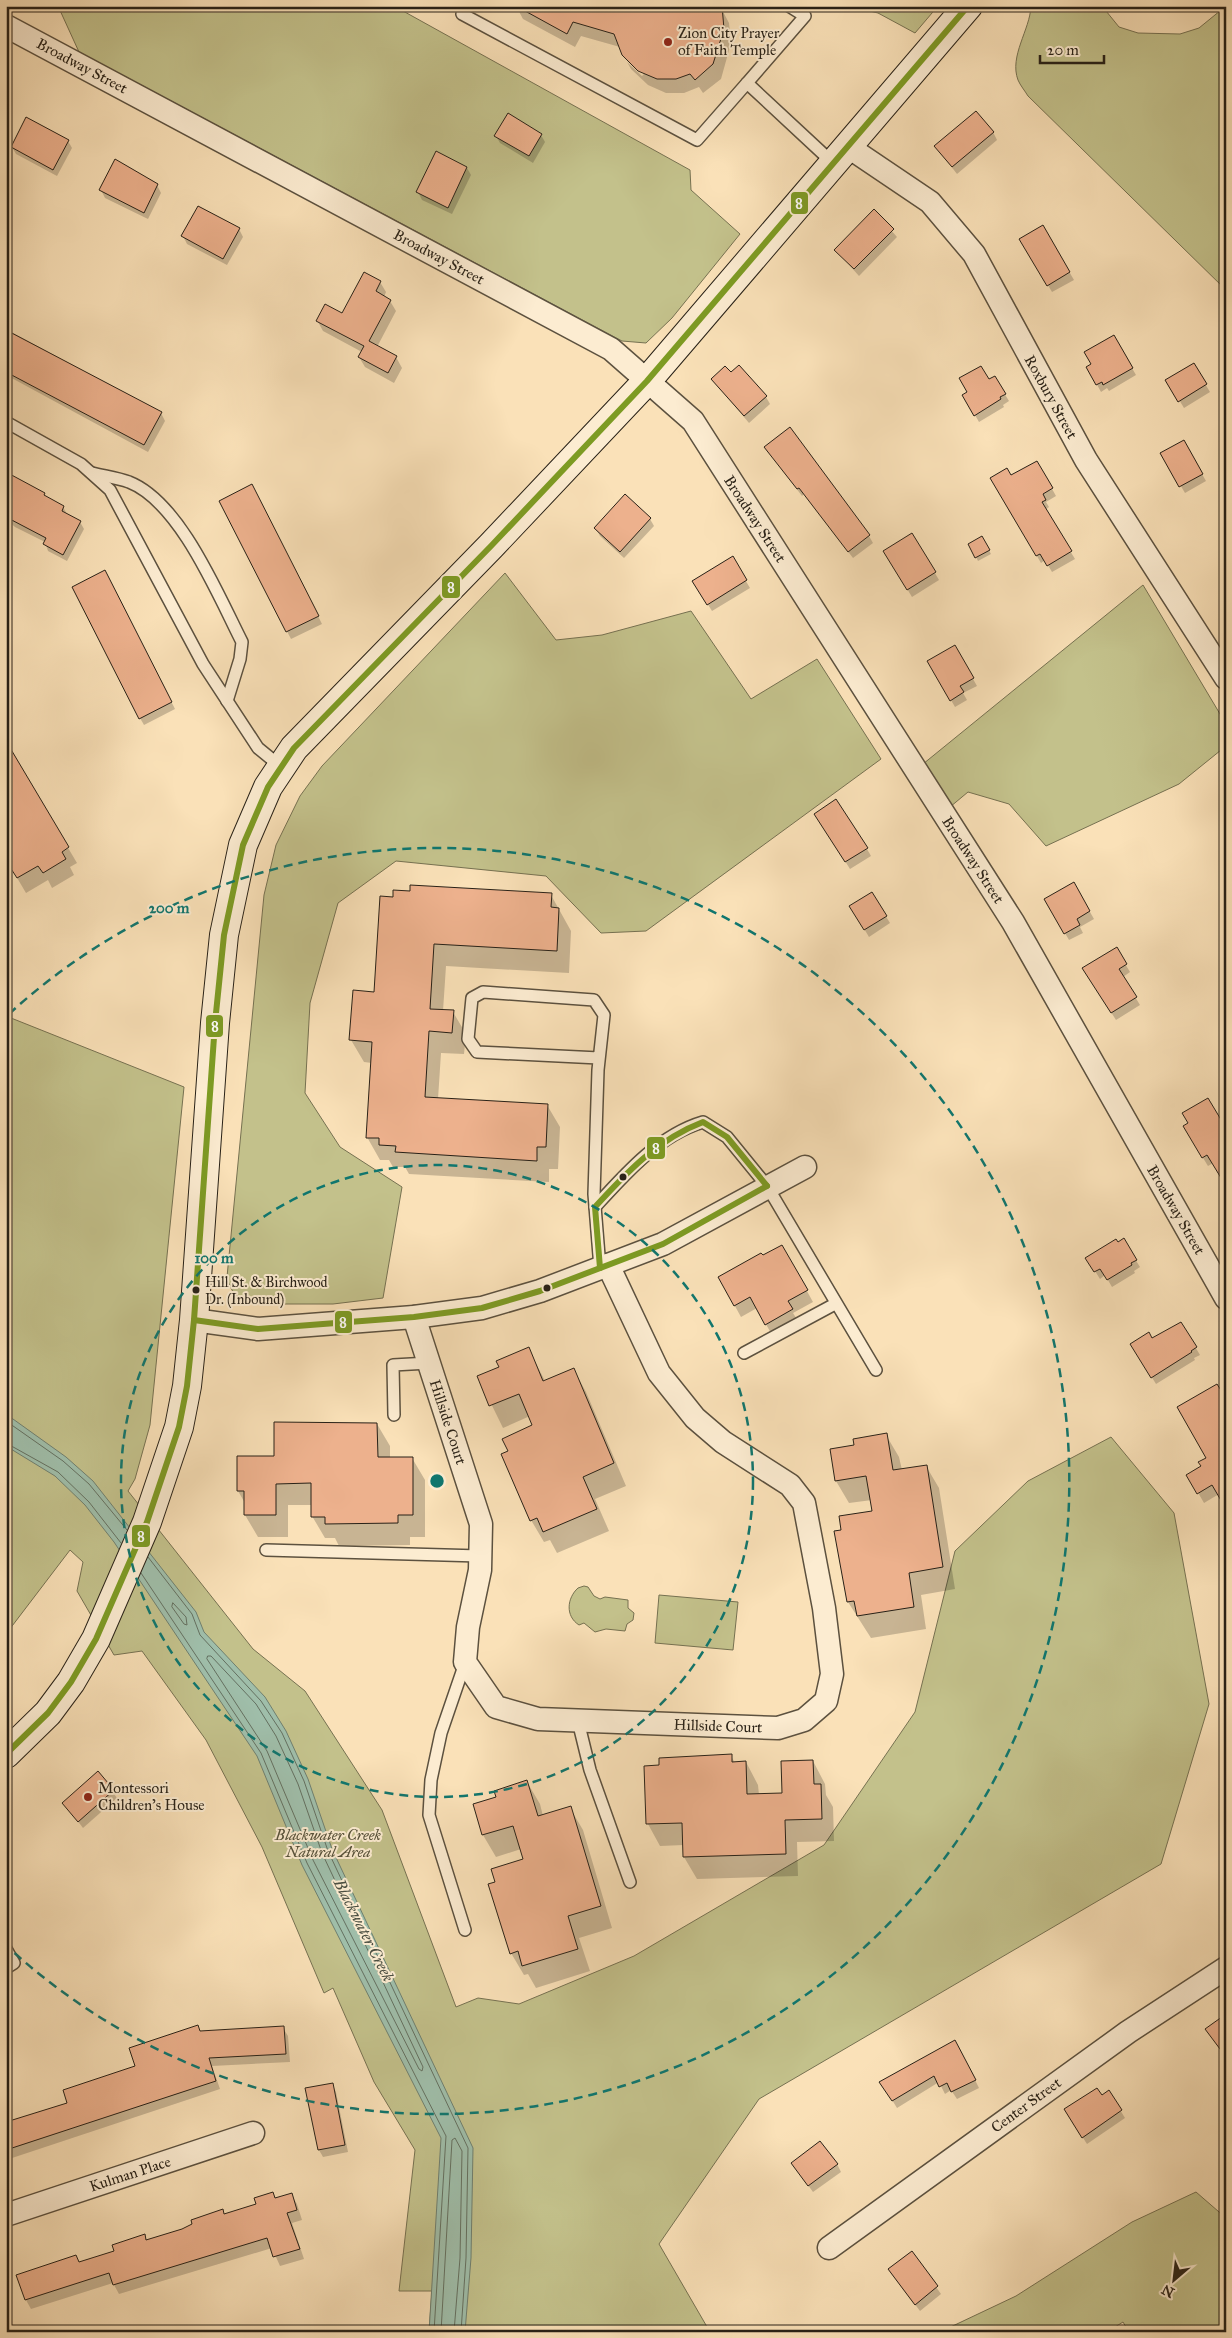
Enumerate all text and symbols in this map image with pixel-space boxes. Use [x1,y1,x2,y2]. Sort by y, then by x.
place label: Zion City Prayer of Faith Temple [678,24,780,59]
scale bar [1040,32,1103,64]
street label: Broadway Street [33,34,131,98]
marker: Zion City Prayer of Faith Temple [662,36,674,48]
text: 20 m [1047,41,1079,59]
line badge: 8 [790,191,809,215]
text: 8 [795,195,803,212]
street label: Broadway Street [390,225,488,289]
street label: Roxbury Street [1021,352,1082,443]
street label: Broadway Street [720,472,790,567]
line badge: 8 [441,575,461,599]
text: 8 [447,579,455,596]
street label: Broadway Street [938,813,1008,908]
text: 200 m [149,899,190,917]
line badge: 8 [205,1014,224,1038]
text: 8 [211,1018,219,1035]
line badge: 8 [646,1136,666,1160]
text: 8 [652,1140,660,1157]
street label: Broadway Street [1143,1162,1209,1259]
unlabelled marker [618,1172,628,1182]
text: 100 m [194,1249,234,1267]
place label: Hill St. & Birchwood Dr. (Inbound) [205,1274,328,1309]
unlabelled marker [542,1283,552,1293]
marker: Hill St. & Birchwood Dr. (Inbound) [191,1285,201,1295]
line badge: 8 [334,1310,353,1334]
text: 8 [339,1314,347,1331]
street label: Hillside Court [426,1377,470,1468]
centre of rings [428,1472,446,1490]
line badge: 8 [131,1524,151,1548]
text: 8 [137,1528,145,1545]
street label: Hillside Court [673,1715,763,1737]
place label: Montessori Children's House [98,1779,205,1814]
marker: Montessori Children's House [82,1791,94,1803]
park label: Blackwater Creek Natural Area [274,1826,381,1861]
water label: Blackwater Creek [329,1875,398,1985]
street label: Center Street [987,2073,1065,2136]
street label: Kulman Place [87,2152,173,2196]
north arrow [1150,2256,1200,2306]
text: N [1159,2281,1177,2301]

